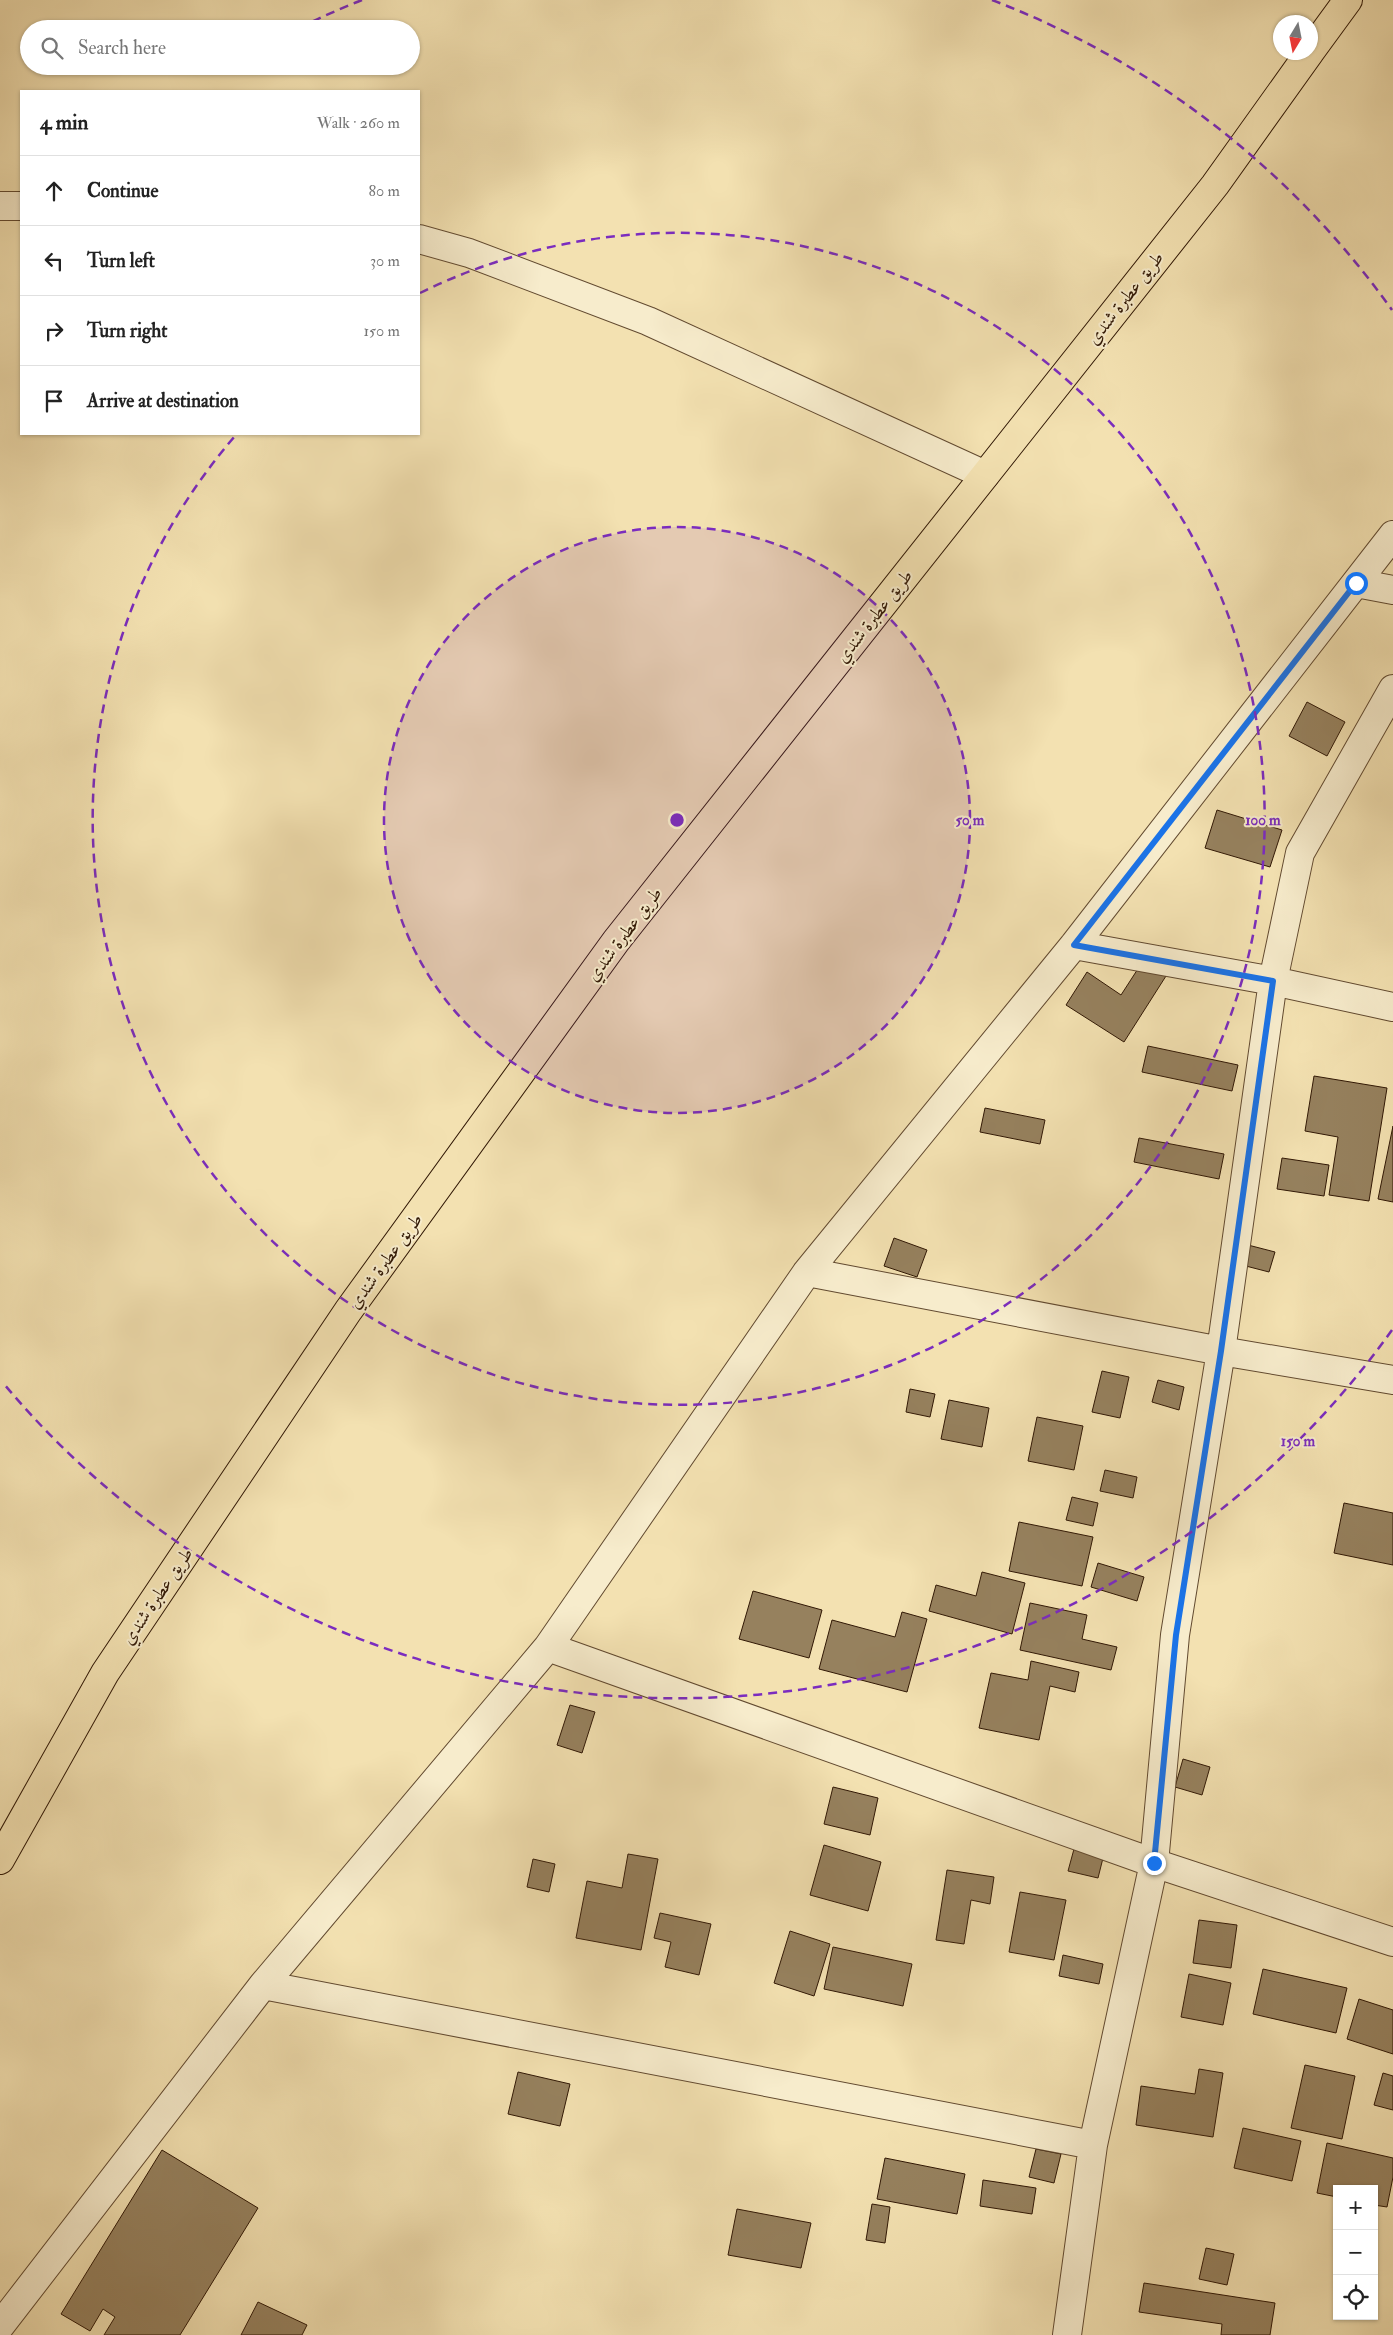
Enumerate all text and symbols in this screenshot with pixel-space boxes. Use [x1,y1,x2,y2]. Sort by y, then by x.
north arrow [1273,15,1318,60]
search box [20,20,420,75]
icon: search [38,34,66,62]
text: Search here [78,36,166,60]
text: 4 min [40,109,88,136]
text: Walk · 260 m [317,113,400,133]
icon: ahead [40,177,68,205]
text: Continue [87,179,158,203]
text: 80 m [369,181,400,201]
icon: left [40,247,68,275]
street label: طريق عطبرة شندي [1082,247,1171,352]
text: Turn left [87,249,155,273]
text: 30 m [370,251,400,271]
icon: right [40,317,68,345]
text: Turn right [87,319,167,343]
text: 150 m [363,321,400,341]
icon: arrive [40,387,68,415]
text: Arrive at destination [87,389,239,413]
street label: طريق عطبرة شندي [831,565,920,670]
route start [1345,572,1368,595]
centre of rings [668,811,686,829]
text: 50 m [956,811,985,830]
text: 100 m [1245,811,1281,830]
street label: طريق عطبرة شندي [581,883,670,988]
street label: طريق عطبرة شندي [343,1209,430,1315]
text: 150 m [1281,1432,1315,1451]
street label: طريق عطبرة شندي [116,1543,201,1651]
route end [1143,1852,1166,1875]
map controls [1333,2185,1378,2320]
button: + [1333,2185,1378,2230]
button: − [1333,2230,1378,2275]
button: locate [1333,2275,1378,2320]

